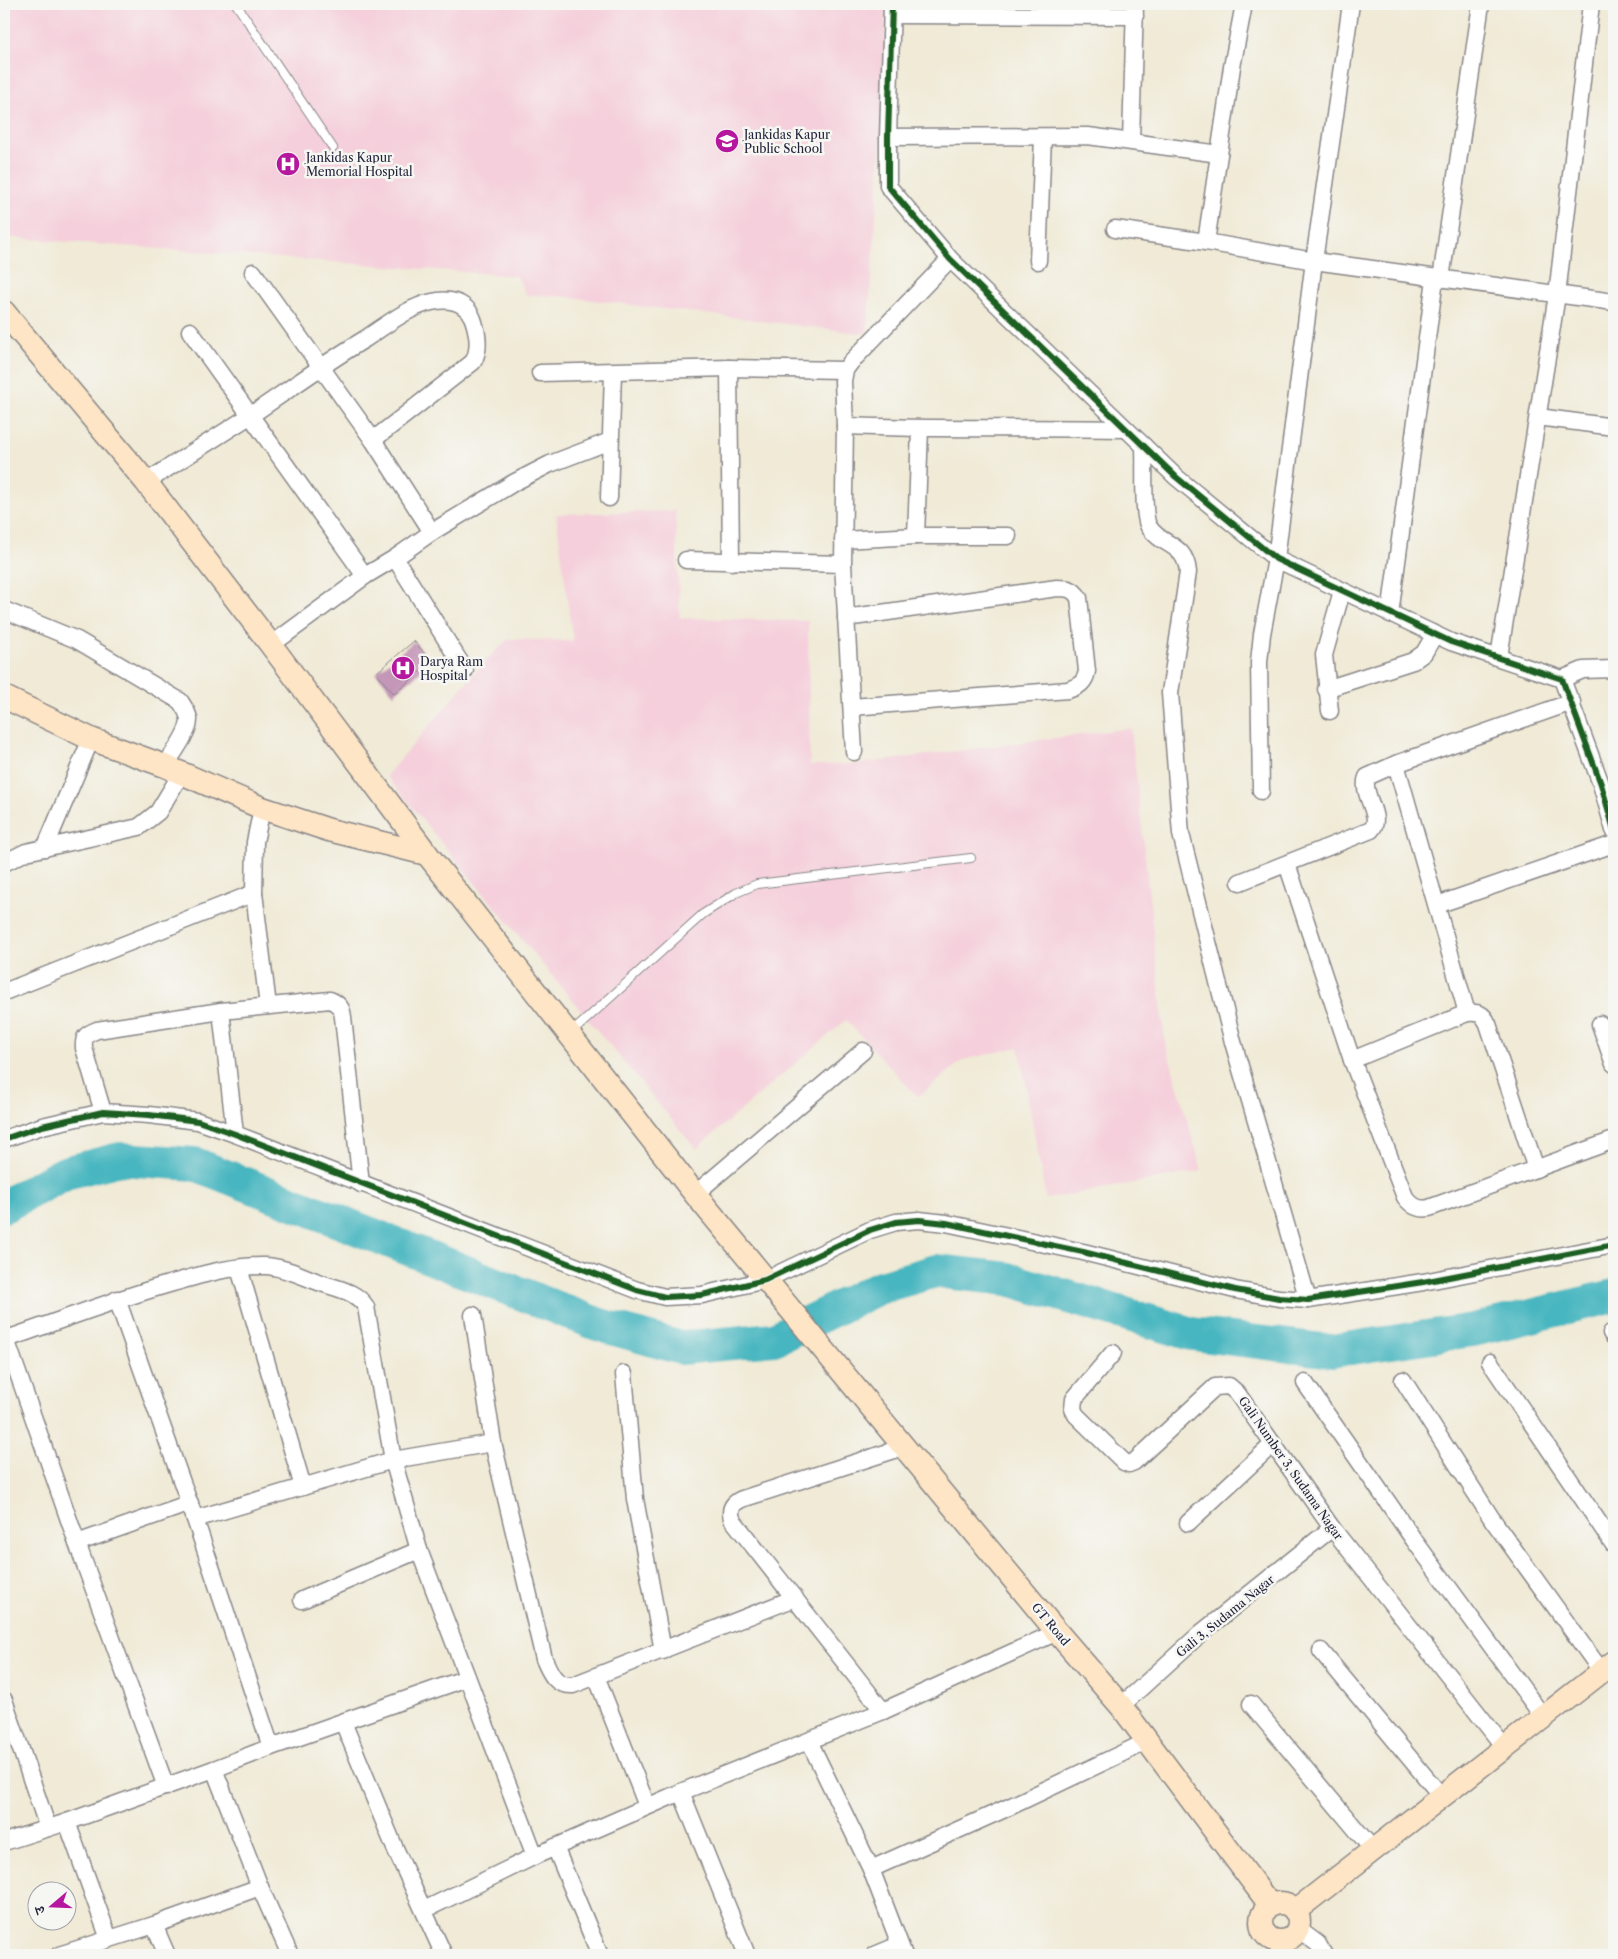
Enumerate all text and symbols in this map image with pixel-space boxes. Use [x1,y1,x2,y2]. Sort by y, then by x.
place label: Jankidas Kapur Public School [742,127,830,156]
school or university icon: Jankidas Kapur Public School [714,128,740,154]
place label: Jankidas Kapur Memorial Hospital [304,150,413,179]
hospital icon: Jankidas Kapur Memorial Hospital [275,151,301,177]
place label: Darya Ram Hospital [420,654,483,683]
hospital icon: Darya Ram Hospital [390,655,416,681]
street label: Gali Number 3, Sudama Nagar [1236,1393,1346,1543]
street label: Gali 3, Sudama Nagar [1173,1572,1277,1660]
street label: GT Road [1029,1600,1074,1649]
north arrow [28,1882,78,1932]
text: उ [30,1903,50,1917]

